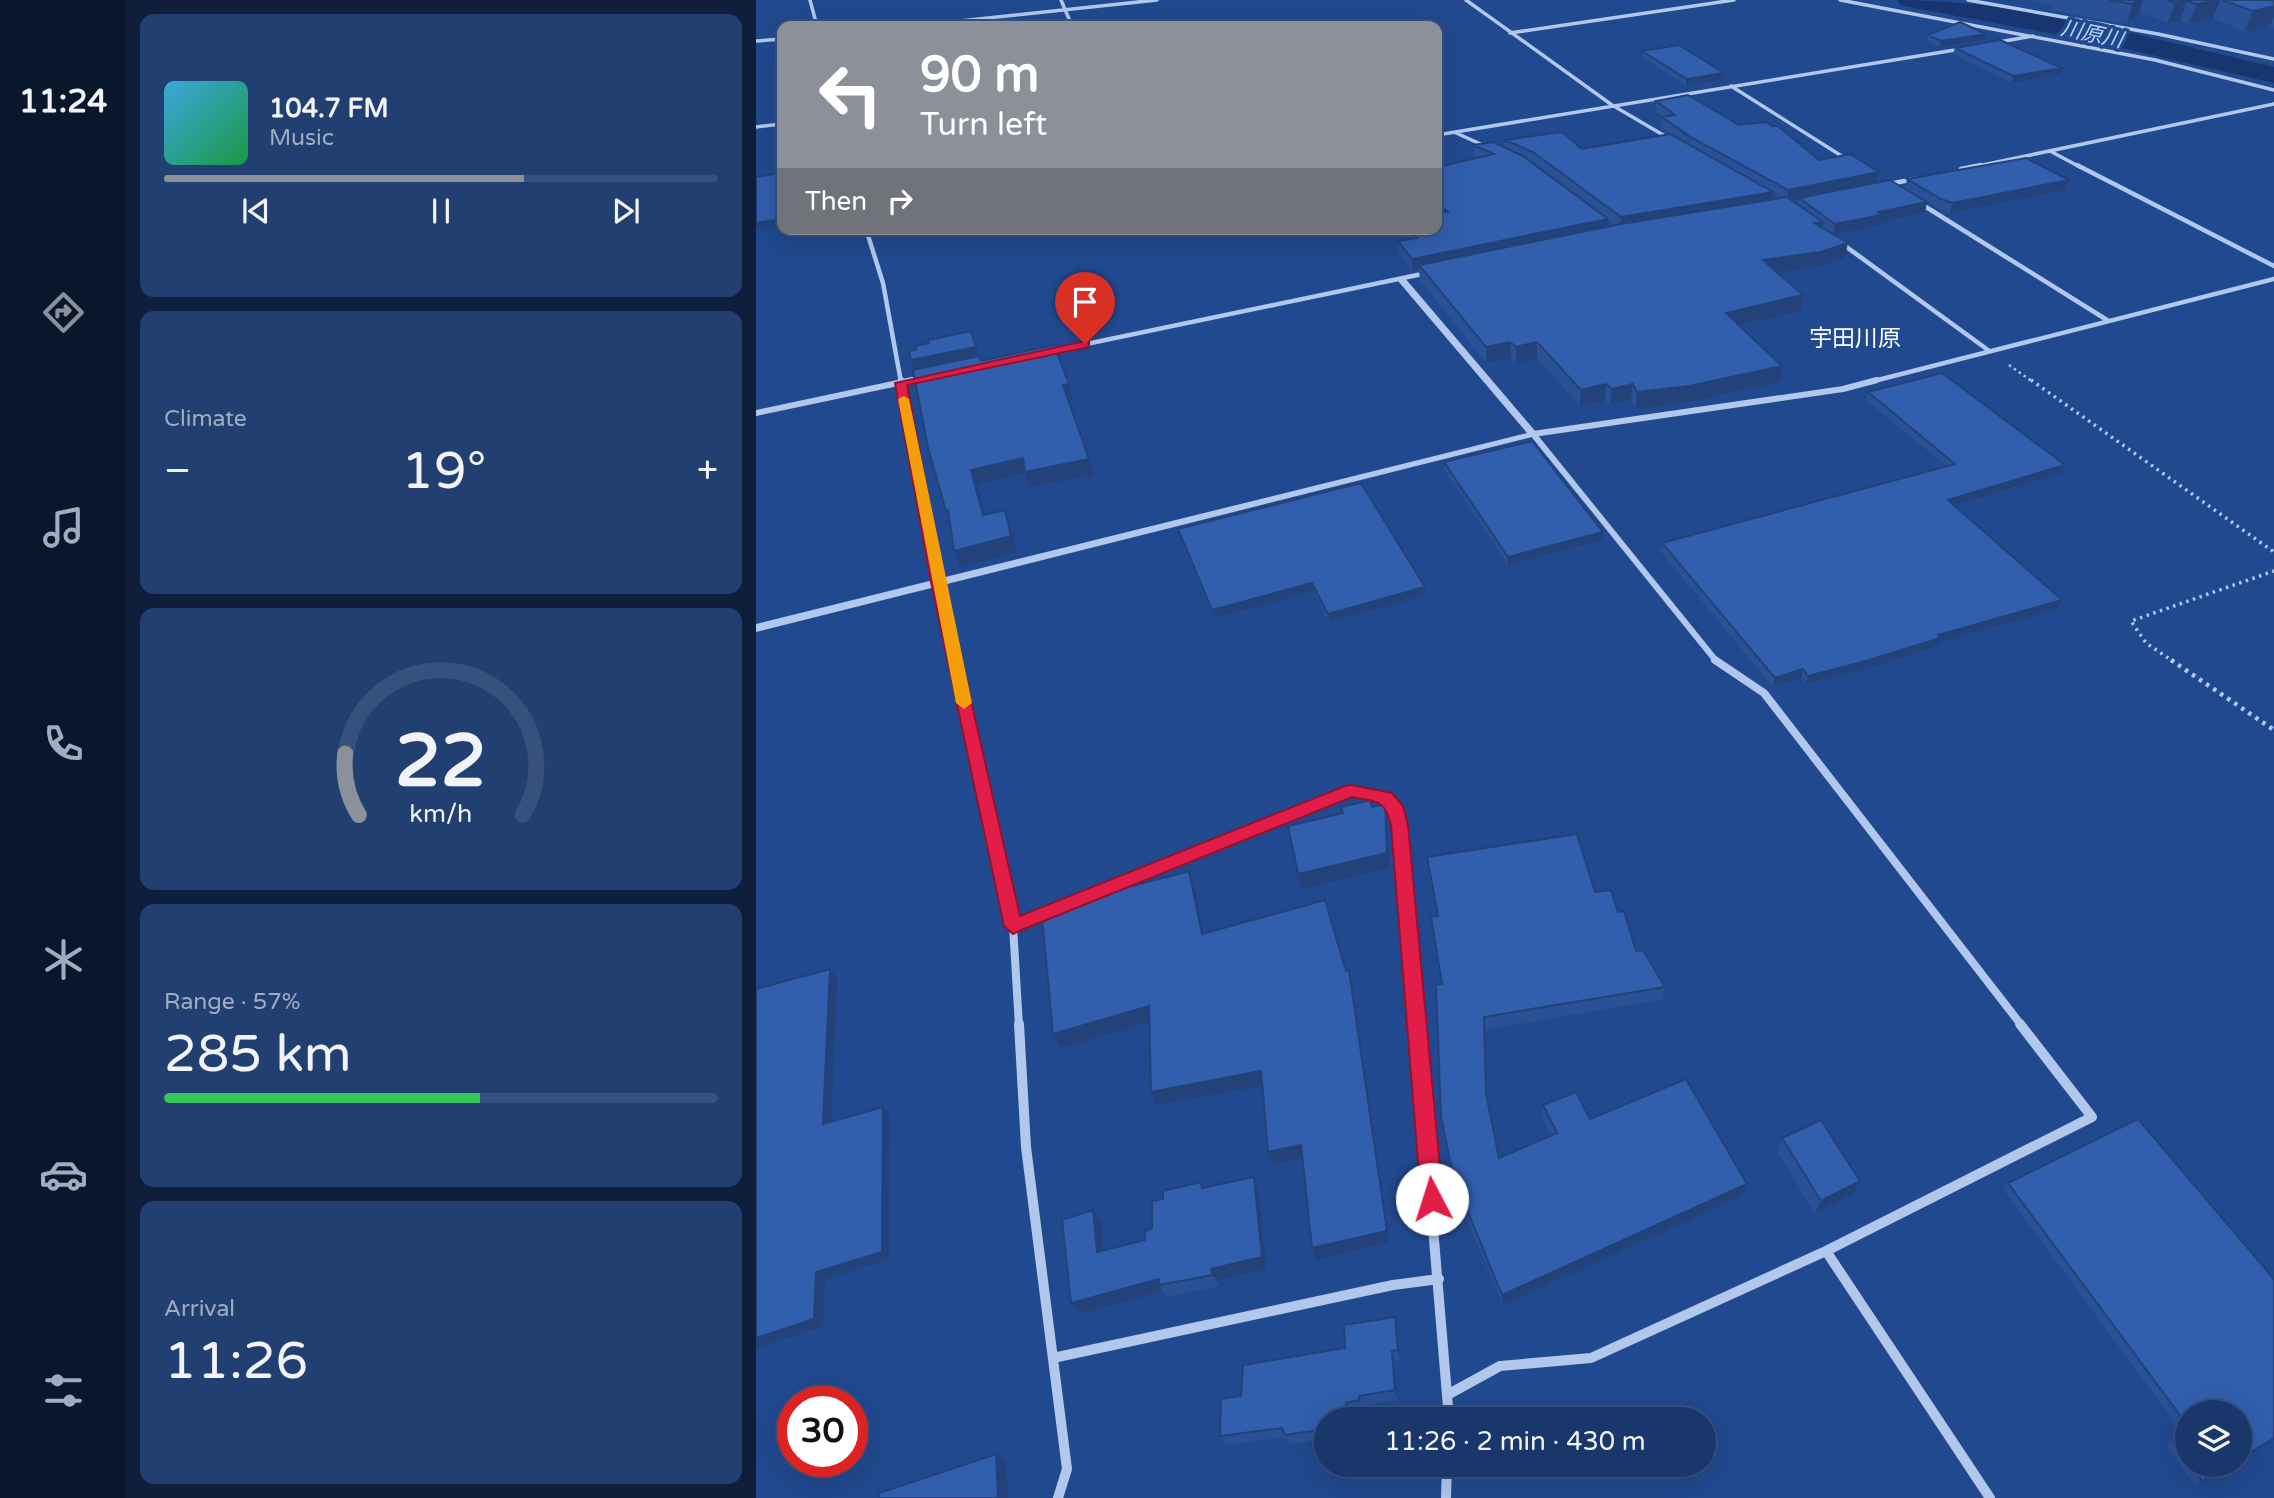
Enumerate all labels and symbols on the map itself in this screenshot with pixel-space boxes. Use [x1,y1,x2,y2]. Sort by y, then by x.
water label: 川原川 [2058,16,2127,54]
pin [1055,272,1115,344]
district label: 宇田川原 [1809,325,1901,353]
position arrow [1395,1162,1469,1236]
speed limit sign: 30 [777,1386,868,1477]

